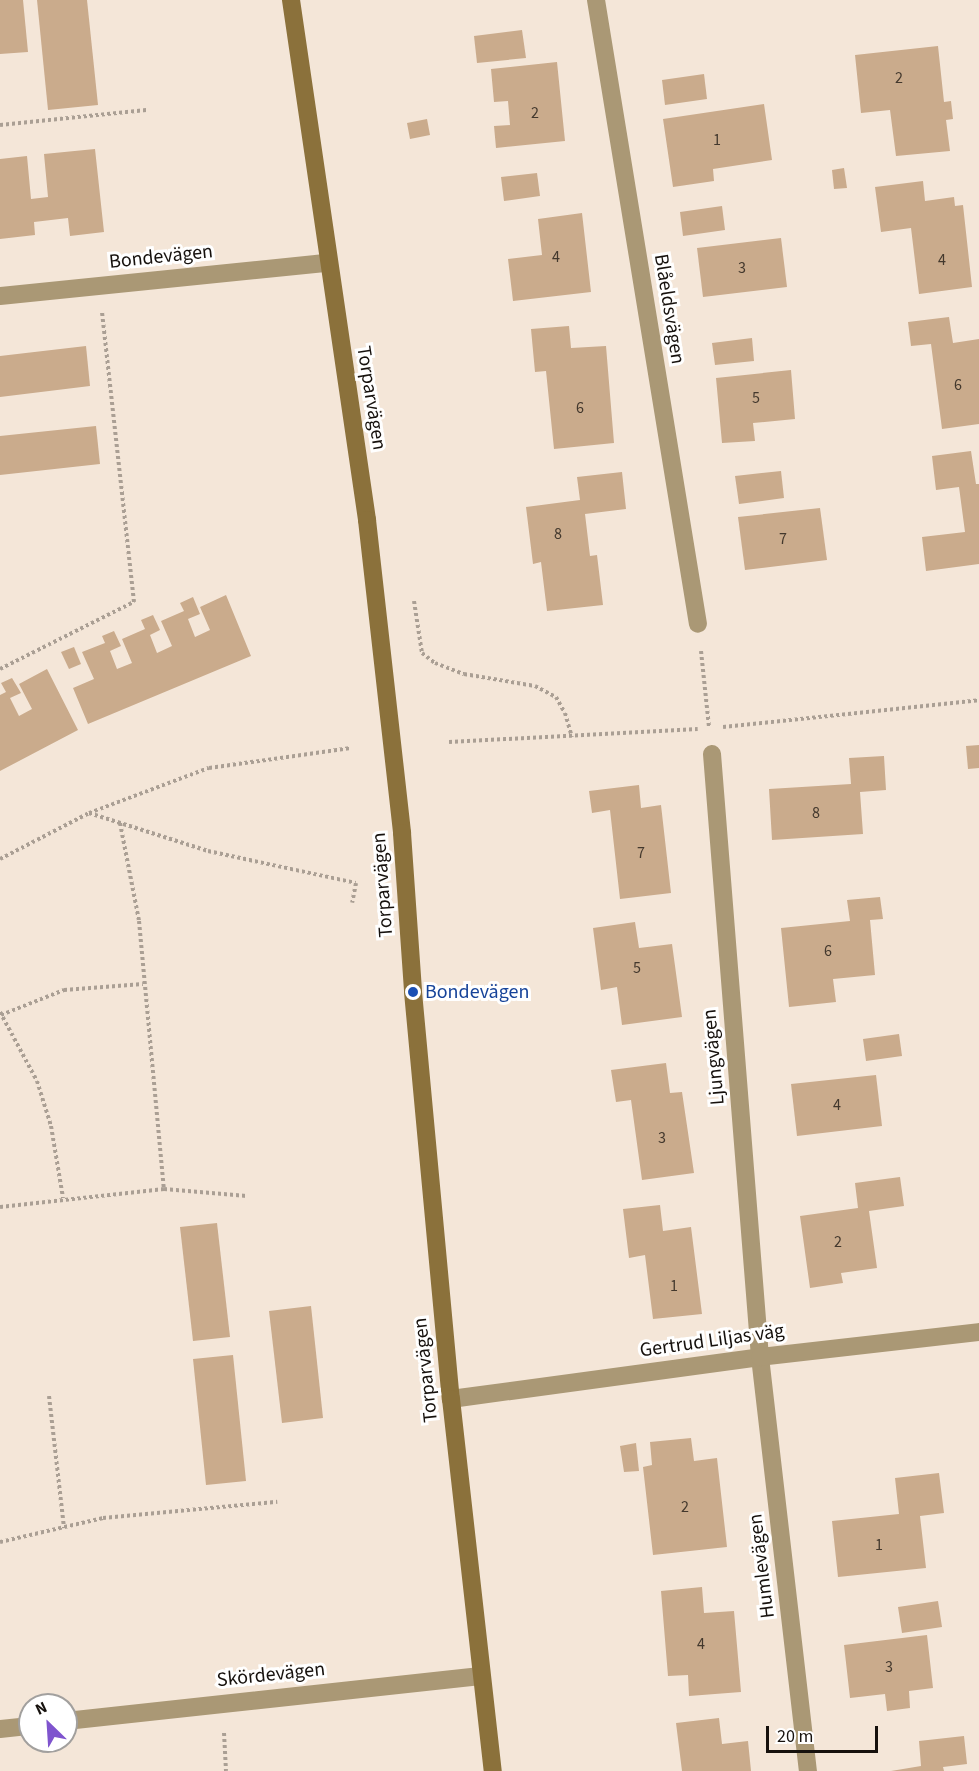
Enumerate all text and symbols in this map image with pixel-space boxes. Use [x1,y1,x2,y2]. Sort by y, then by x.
house number: 2 [895,68,903,88]
house number: 2 [531,103,539,123]
house number: 1 [713,130,721,150]
street label: Bondevägen [108,240,214,274]
house number: 4 [552,247,560,267]
house number: 4 [938,250,946,270]
street label: Blåeldsvägen [648,252,690,366]
house number: 3 [738,258,746,278]
street label: Torparvägen [351,344,391,452]
house number: 6 [954,375,962,395]
house number: 5 [752,388,760,408]
house number: 6 [576,398,584,418]
house number: 8 [554,524,562,544]
house number: 7 [779,529,787,549]
house number: 8 [812,803,820,823]
street label: Torparvägen [367,832,399,938]
house number: 7 [637,843,645,863]
house number: 6 [824,941,832,961]
house number: 5 [633,958,641,978]
place label: Bondevägen [425,980,529,1004]
marker: Bondevägen [406,985,420,999]
street label: Ljungvägen [698,1008,730,1106]
house number: 4 [833,1095,841,1115]
house number: 3 [658,1128,666,1148]
house number: 2 [834,1232,842,1252]
house number: 1 [670,1276,678,1296]
street label: Torparvägen [409,1316,443,1424]
street label: Gertrud Liljas väg [638,1319,786,1363]
house number: 2 [681,1497,689,1517]
street label: Humlevägen [744,1512,780,1620]
house number: 1 [875,1535,883,1555]
house number: 4 [697,1634,705,1654]
street label: Skördevägen [216,1657,326,1693]
house number: 3 [885,1657,893,1677]
north arrow [18,1693,78,1753]
text: N [32,1696,51,1721]
scale bar [769,1714,882,1752]
text: 20 m [777,1724,813,1749]

